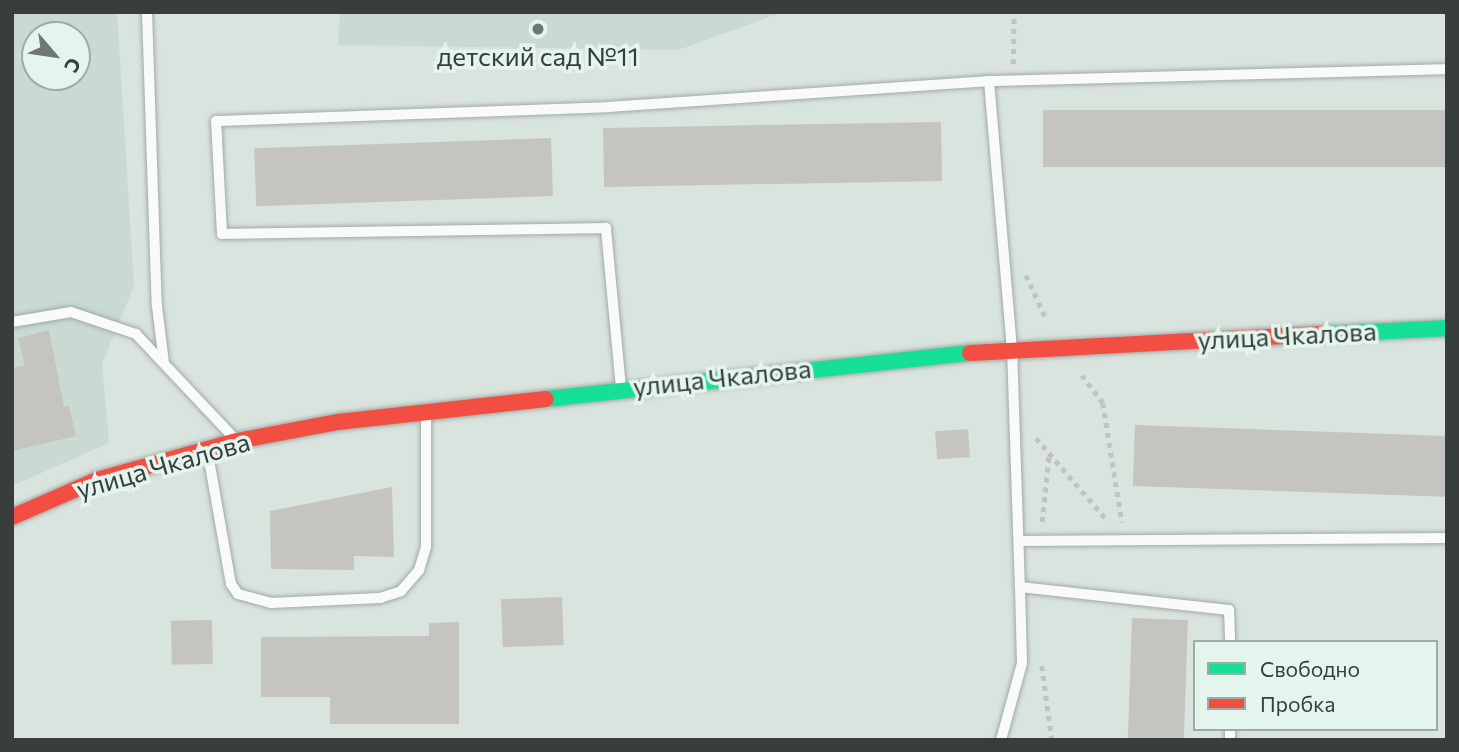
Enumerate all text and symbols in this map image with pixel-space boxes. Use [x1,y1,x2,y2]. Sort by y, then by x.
north arrow [21,21,91,91]
marker: детский сад №11 [530,21,546,37]
place label: детский сад №11 [437,40,639,72]
text: С [60,54,86,77]
street label: улица Чкалова [1197,315,1377,355]
street label: улица Чкалова [631,352,813,402]
street label: улица Чкалова [73,425,253,505]
legend [1193,640,1438,731]
text: Свободно [1260,656,1360,681]
text: Пробка [1260,691,1335,716]

